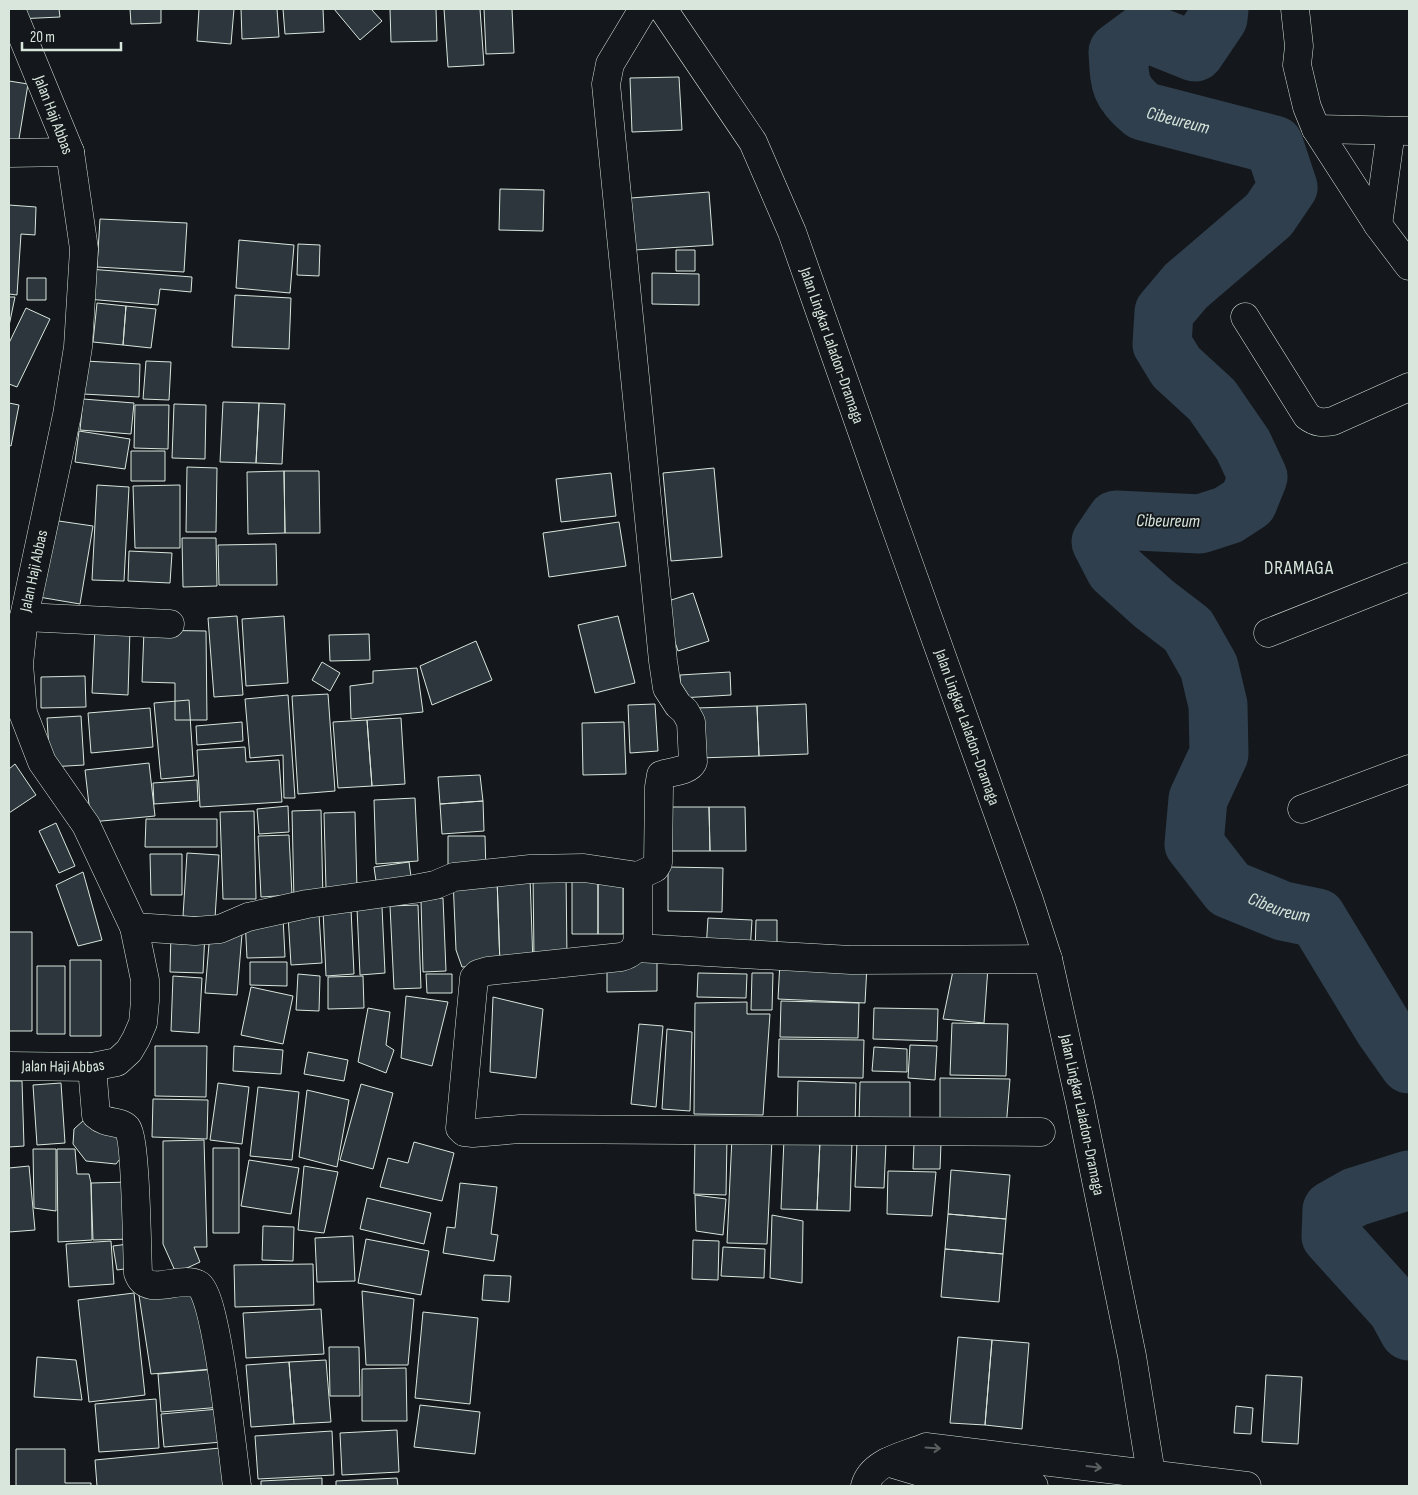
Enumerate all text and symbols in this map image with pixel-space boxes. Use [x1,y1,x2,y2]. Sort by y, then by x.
scale bar [22,20,121,52]
text: 20 m [30,28,55,47]
street label: Jalan Haji Abbas [29,72,77,157]
water label: Cibeureum [1144,102,1212,138]
street label: Jalan Lingkar Laladon-Dramaga [795,264,868,426]
water label: Cibeureum [1136,510,1200,532]
street label: Jalan Haji Abbas [16,528,52,614]
district label: DRAMAGA [1264,557,1334,580]
street label: Jalan Lingkar Laladon-Dramaga [930,646,1004,808]
water label: Cibeureum [1245,887,1312,927]
street label: Jalan Lingkar Laladon-Dramaga [1055,1032,1108,1197]
street label: Jalan Haji Abbas [20,1055,106,1077]
one-way arrow [925,1444,941,1453]
one-way arrow [1086,1462,1102,1472]

